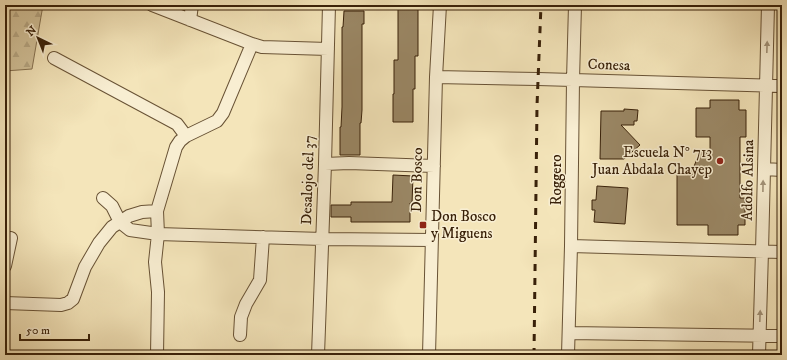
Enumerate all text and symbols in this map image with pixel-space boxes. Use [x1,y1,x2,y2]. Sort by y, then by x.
north arrow [18,18,58,58]
text: N [24,23,40,40]
one-way arrow [764,40,770,53]
street label: Conesa [587,55,631,75]
street label: Desalojo del 37 [297,135,319,225]
street label: Adolfo Alsina [738,139,758,221]
place label: Escuela N° 713 Juan Abdala Chayep [590,143,712,179]
street label: Don Bosco [407,147,427,213]
street label: Roggero [547,155,566,205]
marker: Escuela N° 713 Juan Abdala Chayep [715,156,725,166]
one-way arrow [760,179,766,192]
place label: Don Bosco y Miguens [431,207,496,243]
marker: Don Bosco y Miguens [418,220,428,230]
one-way arrow [757,309,763,322]
scale bar [20,316,89,342]
text: 50 m [26,323,50,338]

